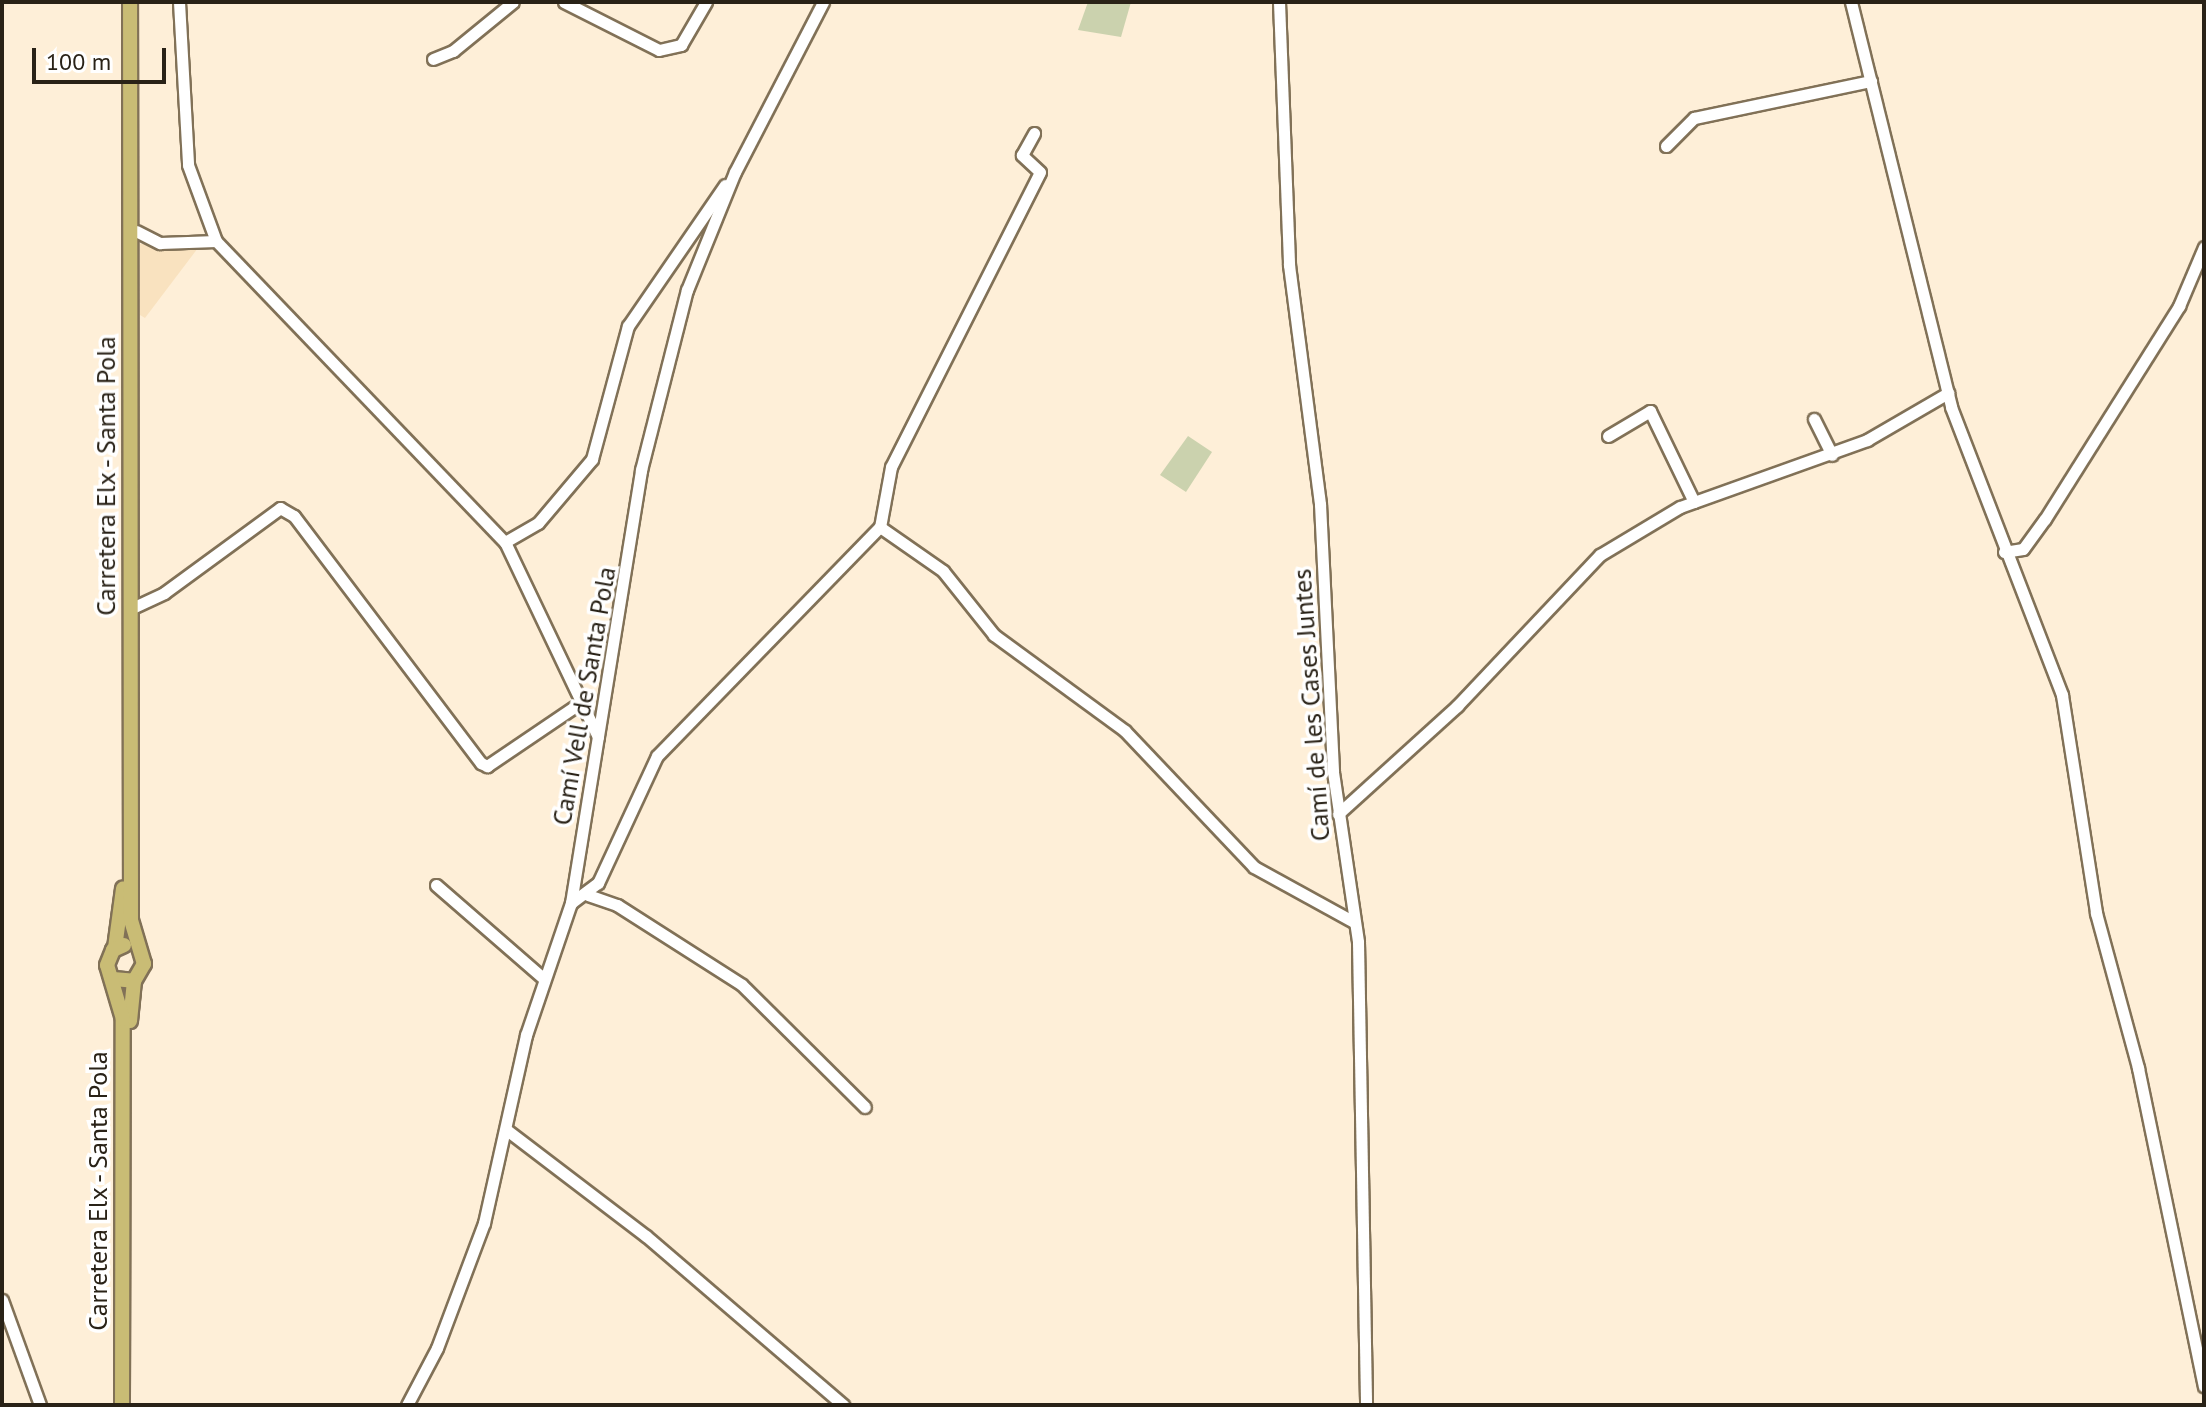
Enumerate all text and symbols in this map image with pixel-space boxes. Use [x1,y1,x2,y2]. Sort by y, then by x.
scale bar [36,32,170,82]
text: 100 m [46,46,111,77]
street label: Carretera Elx - Santa Pola [90,334,122,618]
street label: Camí Vell de Santa Pola [546,564,622,828]
street label: Camí de les Cases Juntes [1286,568,1336,842]
street label: Carretera Elx - Santa Pola [82,1049,114,1333]

